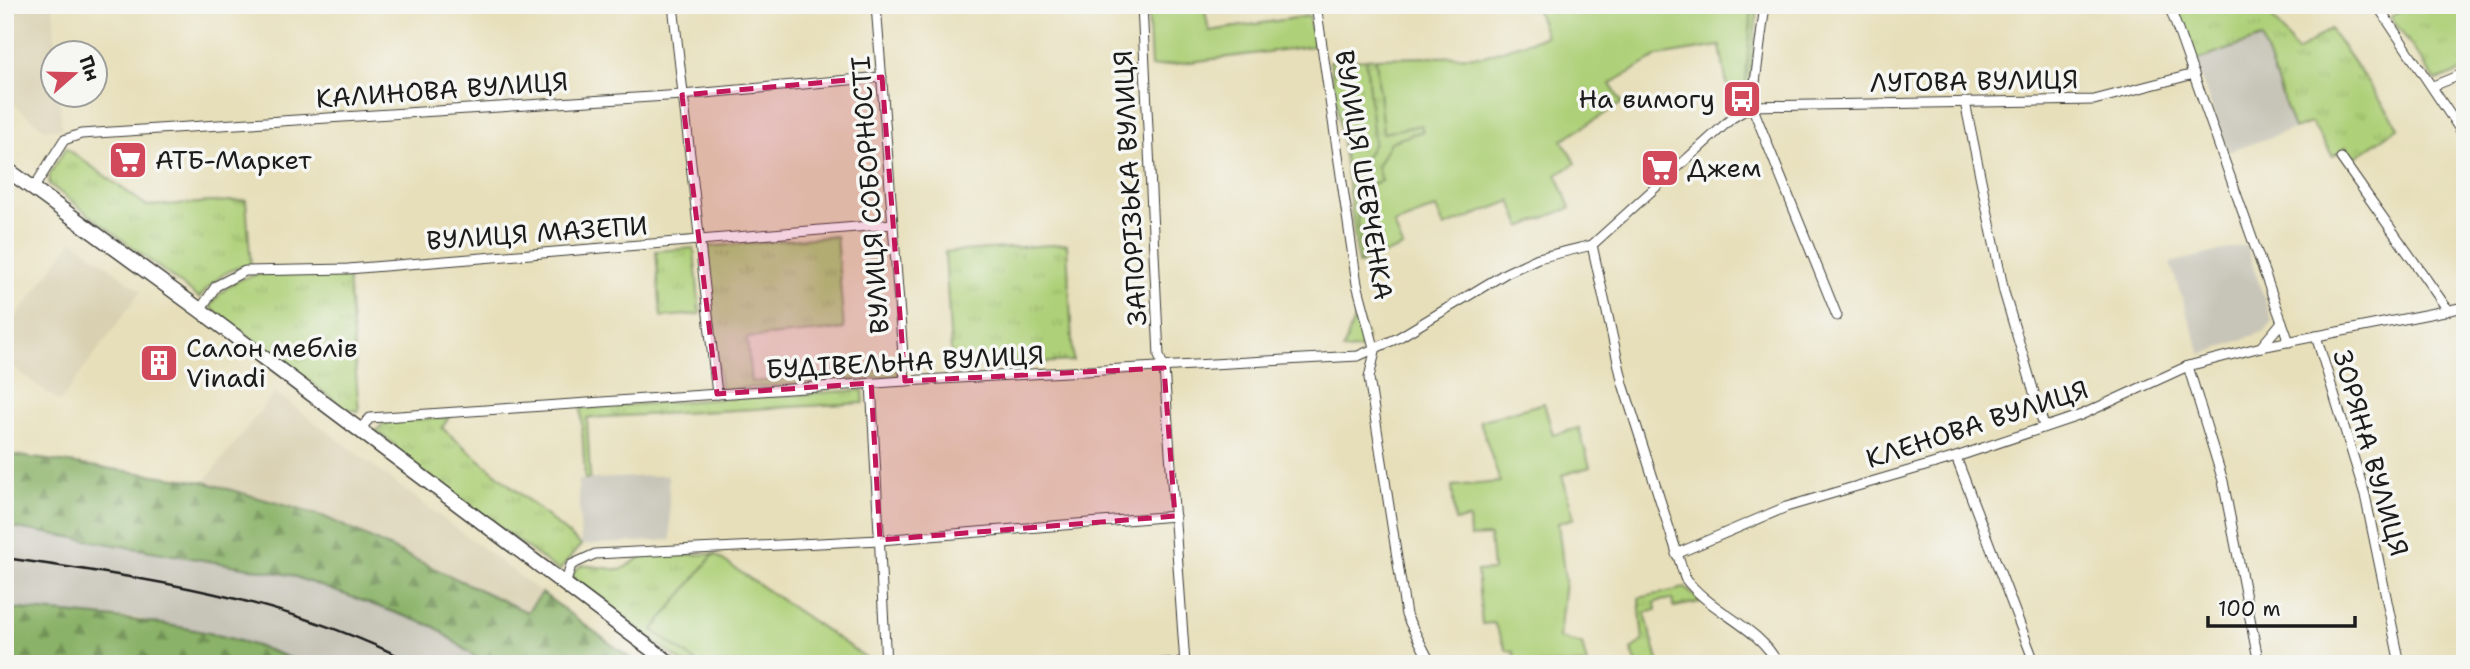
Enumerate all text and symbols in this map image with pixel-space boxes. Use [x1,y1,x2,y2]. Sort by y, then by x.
north arrow [38,38,108,108]
street label: ВУЛИЦЯ ШЕВЧЕНКА [1327,48,1402,302]
street label: ЗАПОРІЗЬКА ВУЛИЦЯ [1105,49,1154,327]
text: Пн [73,52,106,84]
street label: ВУЛИЦЯ СОБОРНОСТІ [842,55,897,335]
street label: ЛУГОВА ВУЛИЦЯ [1869,61,2078,100]
street label: КАЛИНОВА ВУЛИЦЯ [315,63,569,116]
bus stop icon: На вимогу [1721,78,1763,120]
place label: На вимогу [1578,81,1715,116]
supermarket icon: АТБ-Маркет [107,139,149,181]
place label: АТБ-Маркет [155,142,312,177]
supermarket icon: Джем [1639,147,1681,189]
place label: Джем [1687,150,1761,185]
street label: ВУЛИЦЯ МАЗЕПИ [425,207,649,258]
place label: Салон меблів Vinadi [186,330,358,395]
street label: БУДІВЕЛЬНА ВУЛИЦЯ [765,337,1045,386]
building icon: Салон меблів Vinadi [138,342,180,384]
street label: ЗОРЯНА ВУЛИЦЯ [2325,346,2418,560]
street label: КЛЕНОВА ВУЛИЦЯ [1861,371,2092,476]
scale bar [2208,585,2354,629]
text: 100 m [2218,595,2281,623]

